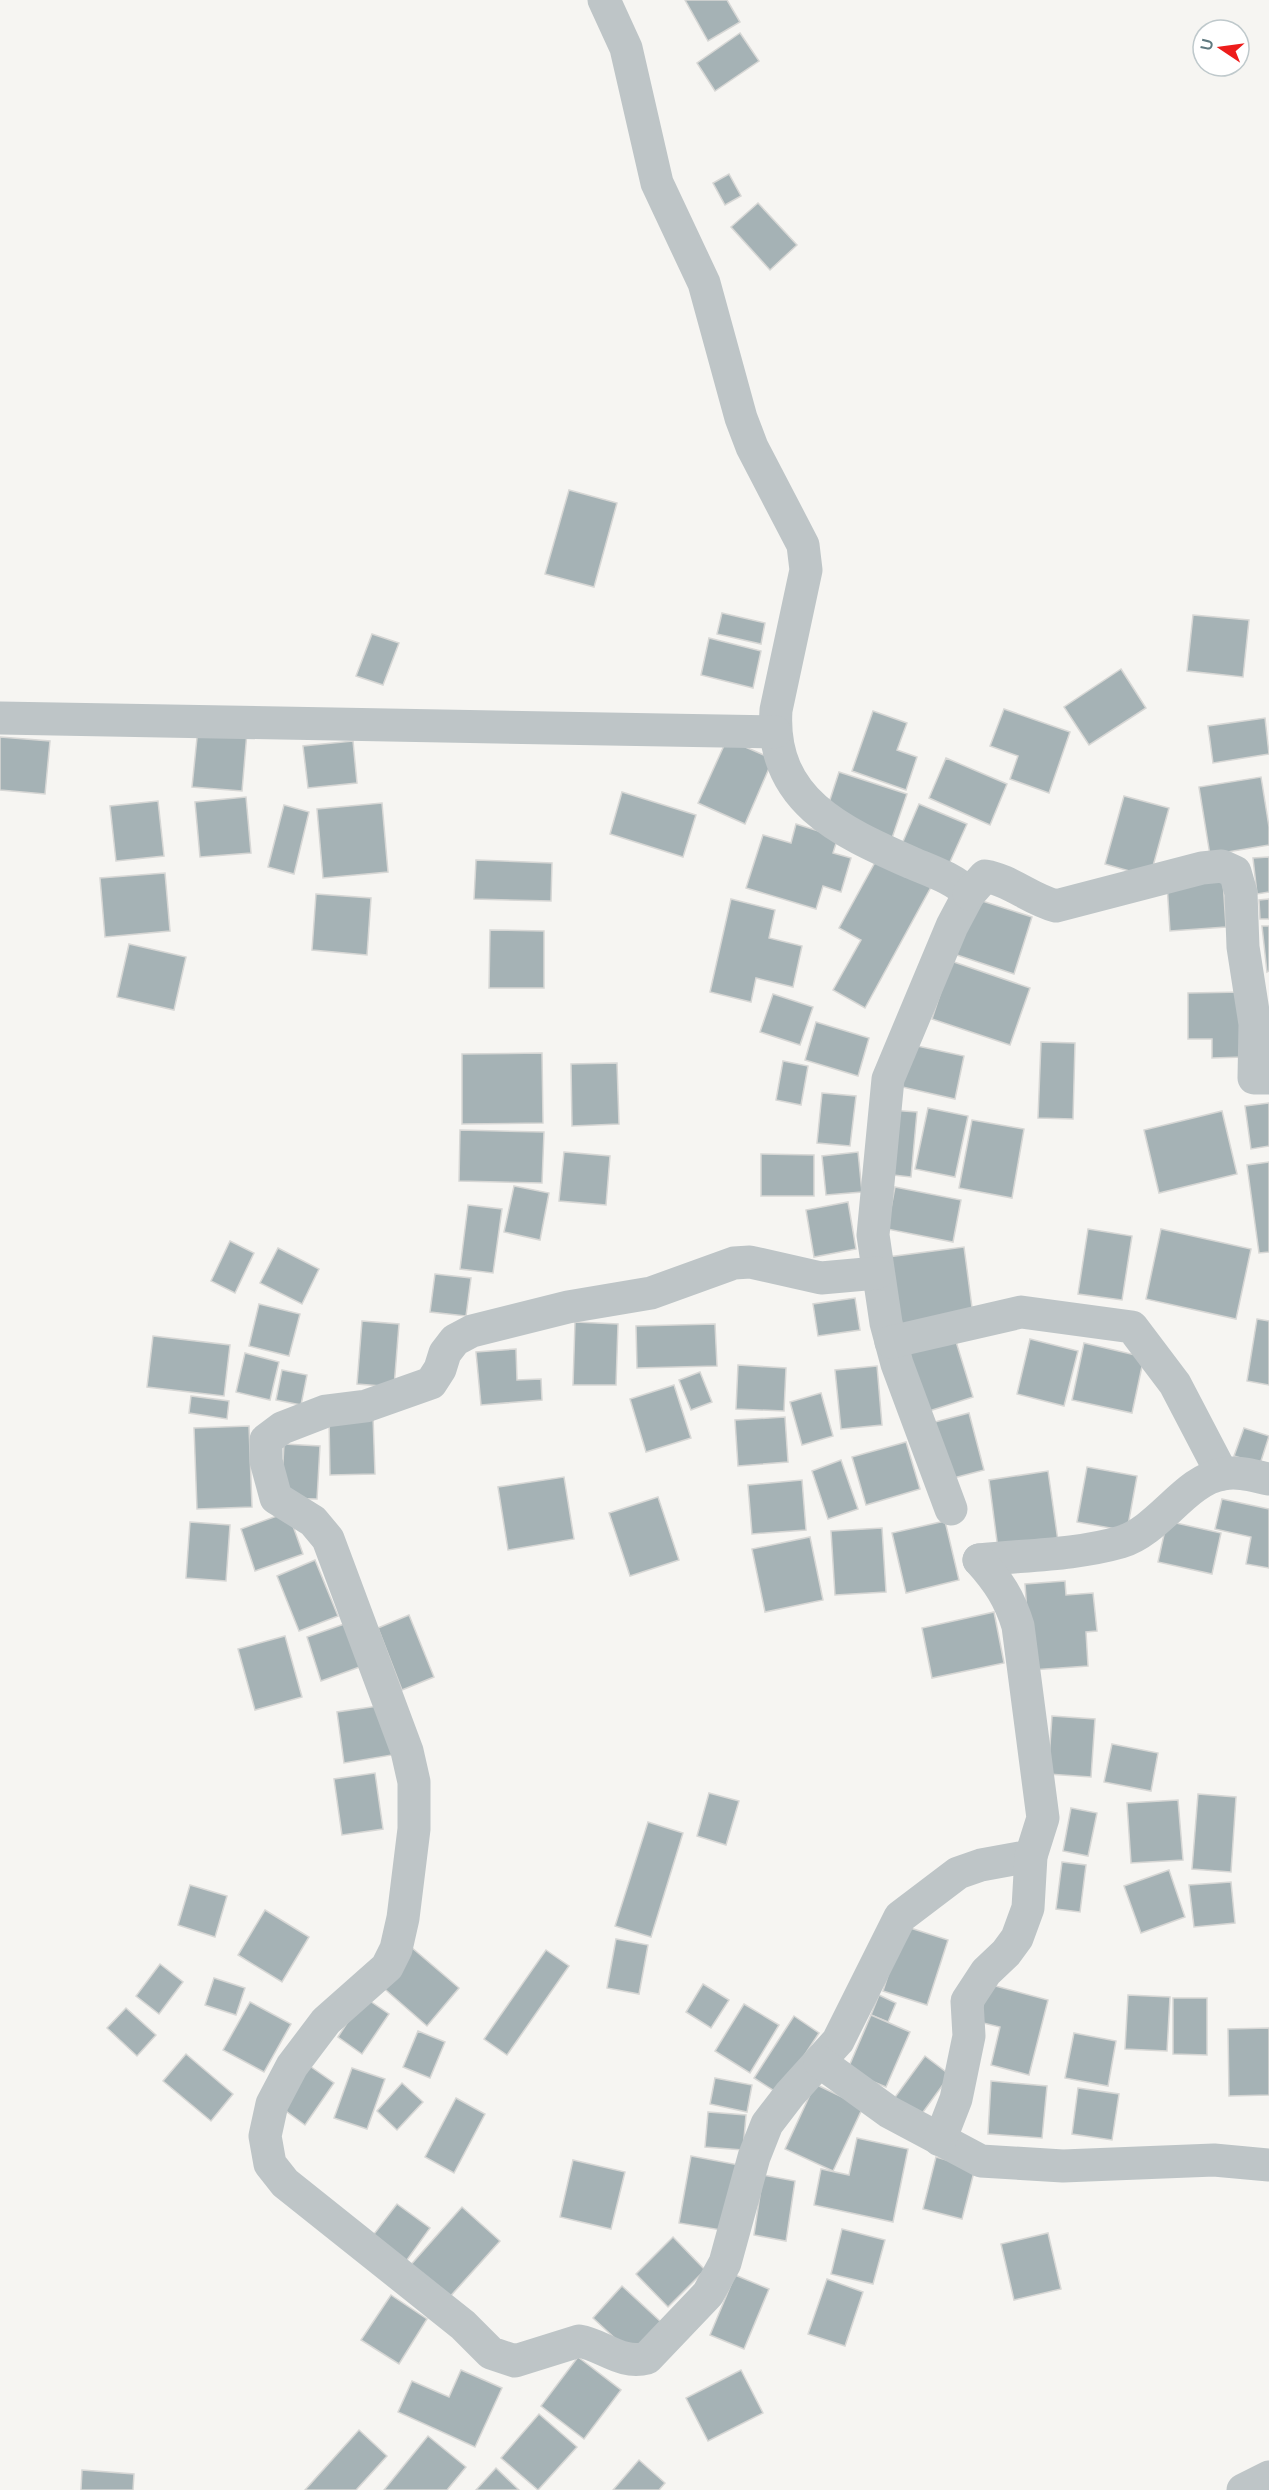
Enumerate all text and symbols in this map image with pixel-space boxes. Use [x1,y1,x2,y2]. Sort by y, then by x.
north arrow [1191,18,1251,78]
text: U [1196,37,1217,52]

